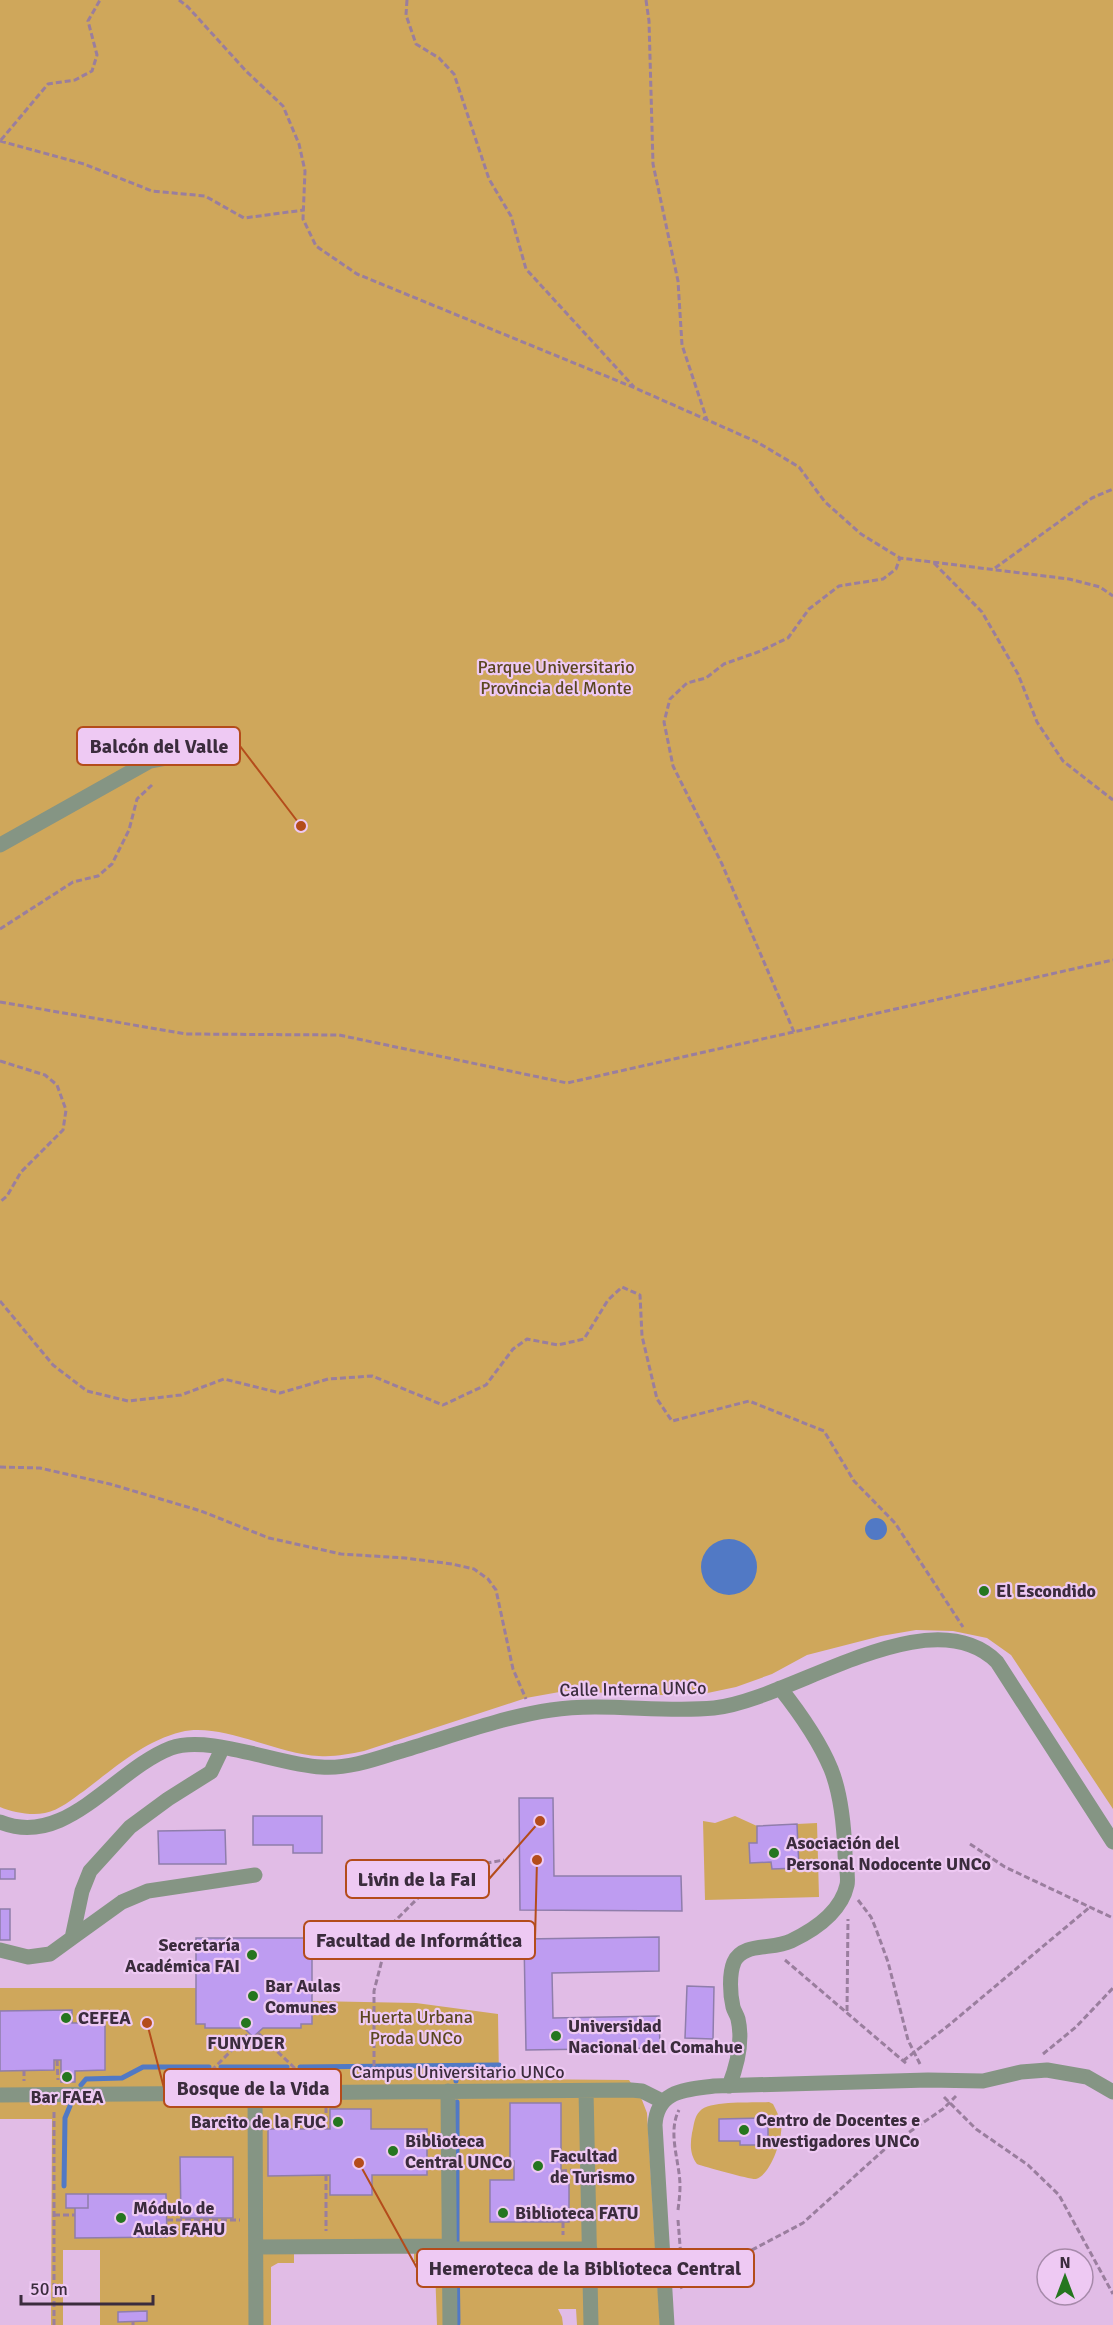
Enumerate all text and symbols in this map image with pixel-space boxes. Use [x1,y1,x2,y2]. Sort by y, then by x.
park label: Parque Universitario Provincia del Monte [477,656,635,699]
callout: Balcón del Valle [77,727,240,765]
text: Balcón del Valle [90,734,228,759]
place label: El Escondido [996,1580,1096,1602]
marker: El Escondido [977,1584,991,1598]
street label: Calle Interna UNCo [559,1677,707,1701]
place label: Asociación del Personal Nodocente UNCo [786,1832,991,1875]
marker: Asociación del Personal Nodocente UNCo [767,1846,781,1860]
callout: Livin de la FaI [346,1860,489,1898]
text: Livin de la FaI [357,1867,477,1892]
callout: Facultad de Informática [304,1921,535,1959]
text: Facultad de Informática [316,1928,522,1953]
place label: Secretaría Académica FAI [125,1934,240,1977]
marker: Secretaría Académica FAI [245,1948,259,1962]
place label: Bar Aulas Comunes [265,1975,340,2018]
marker: Bar Aulas Comunes [246,1989,260,2003]
park label: Huerta Urbana Proda UNCo [359,2006,473,2049]
place label: CEFEA [78,2007,131,2029]
marker: CEFEA [59,2011,73,2025]
place label: Universidad Nacional del Comahue [568,2015,743,2058]
marker: FUNYDER [239,2016,253,2030]
marker: Universidad Nacional del Comahue [549,2029,563,2043]
place label: FUNYDER [207,2032,285,2054]
street label: Campus Universitario UNCo [351,2061,565,2083]
callout: Bosque de la Vida [164,2069,341,2107]
marker: Bar FAEA [60,2070,74,2084]
text: Bosque de la Vida [177,2076,329,2101]
place label: Bar FAEA [30,2086,104,2108]
place label: Centro de Docentes e Investigadores UNCo [756,2109,920,2152]
place label: Barcito de la FUC [191,2111,326,2133]
marker: Barcito de la FUC [331,2115,345,2129]
marker: Centro de Docentes e Investigadores UNCo [737,2123,751,2137]
place label: Biblioteca Central UNCo [405,2130,512,2173]
marker: Biblioteca Central UNCo [386,2144,400,2158]
place label: Facultad de Turismo [550,2145,635,2188]
marker: Facultad de Turismo [531,2159,545,2173]
place label: Módulo de Aulas FAHU [133,2197,225,2240]
place label: Biblioteca FATU [515,2202,639,2224]
marker: Biblioteca FATU [496,2206,510,2220]
marker: Módulo de Aulas FAHU [114,2211,128,2225]
north arrow [1035,2247,1095,2307]
callout: Hemeroteca de la Biblioteca Central [417,2249,754,2287]
text: N [1059,2253,1071,2273]
text: Hemeroteca de la Biblioteca Central [429,2256,741,2281]
scale bar [21,2268,153,2306]
text: 50 m [30,2278,68,2300]

